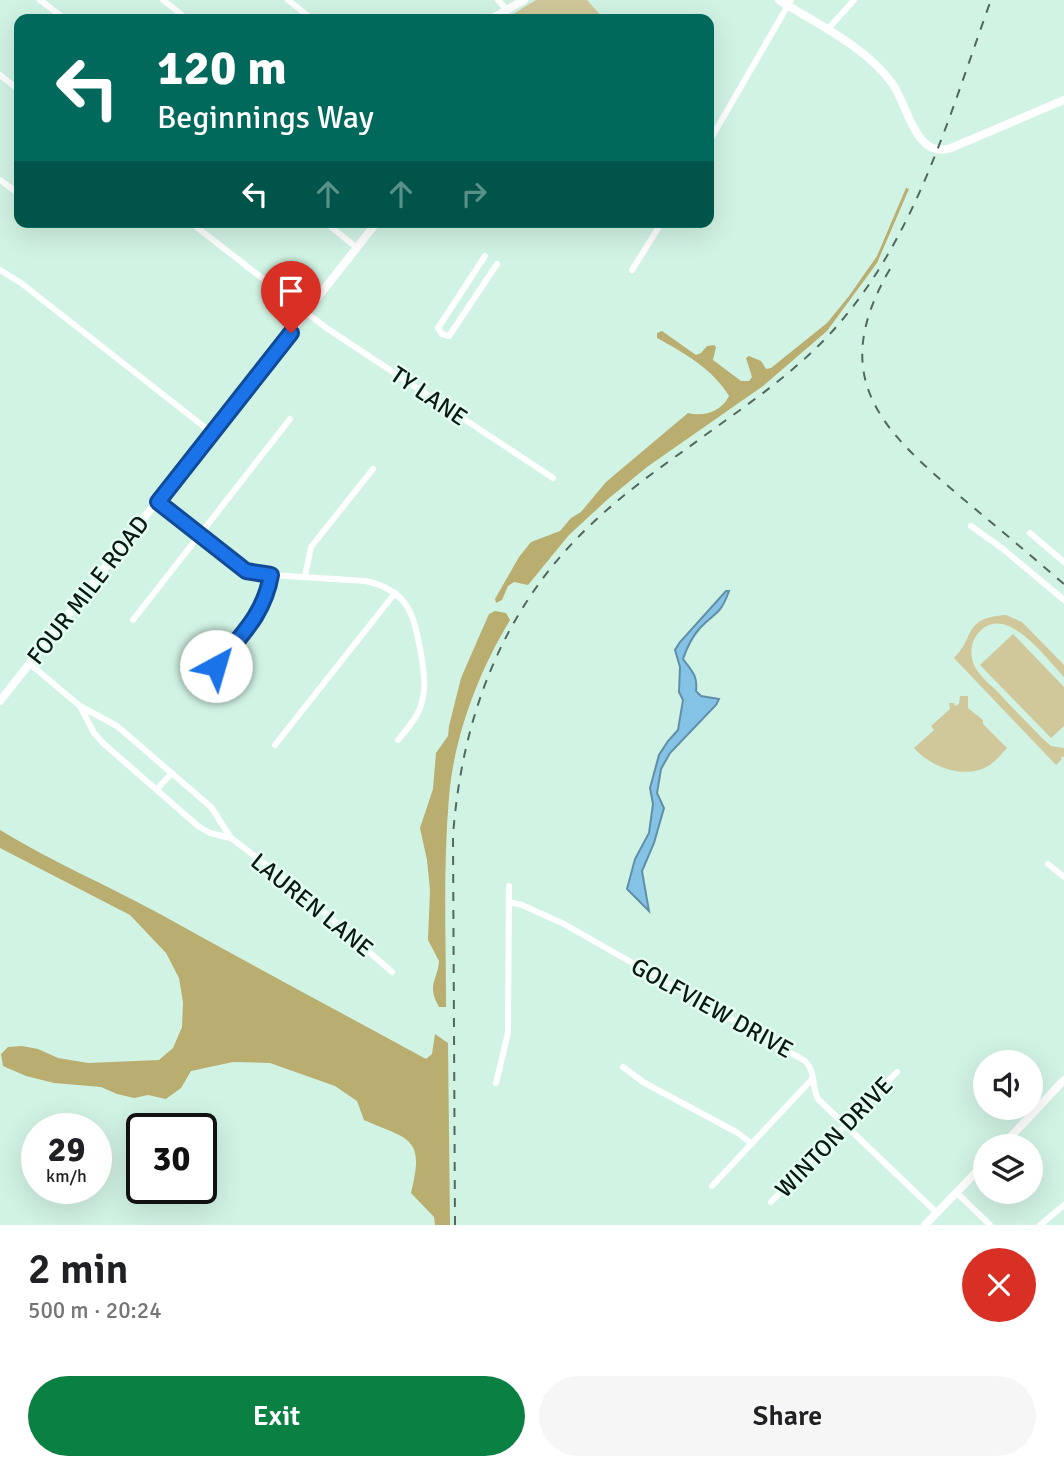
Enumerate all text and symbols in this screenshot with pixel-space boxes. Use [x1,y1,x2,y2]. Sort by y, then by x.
text: 120 m [157,38,287,98]
icon: left [42,42,133,133]
text: Beginnings Way [157,98,374,137]
icon: left [236,175,274,213]
icon: ahead [309,175,347,213]
icon: ahead [382,175,420,213]
icon: right [455,175,493,213]
pin [261,261,321,333]
icon: arrive [272,272,310,310]
street label: TY LANE [385,360,473,432]
street label: FOUR MILE ROAD [20,509,156,671]
position arrow [179,629,253,703]
street label: LAUREN LANE [245,846,379,964]
street label: GOLFVIEW DRIVE [626,951,798,1065]
map controls [973,1050,1043,1204]
button: sound [973,1050,1043,1120]
street label: WINTON DRIVE [769,1070,899,1204]
speed limit sign: 30 [126,1113,217,1204]
text: 29 [48,1128,85,1171]
button: layers [973,1134,1043,1204]
text: km/h [46,1165,87,1187]
text: 2 min [28,1244,129,1295]
button: close [962,1248,1036,1322]
text: 500 m · 20:24 [28,1296,162,1325]
button: Exit [28,1376,525,1456]
button: Share [539,1376,1036,1456]

